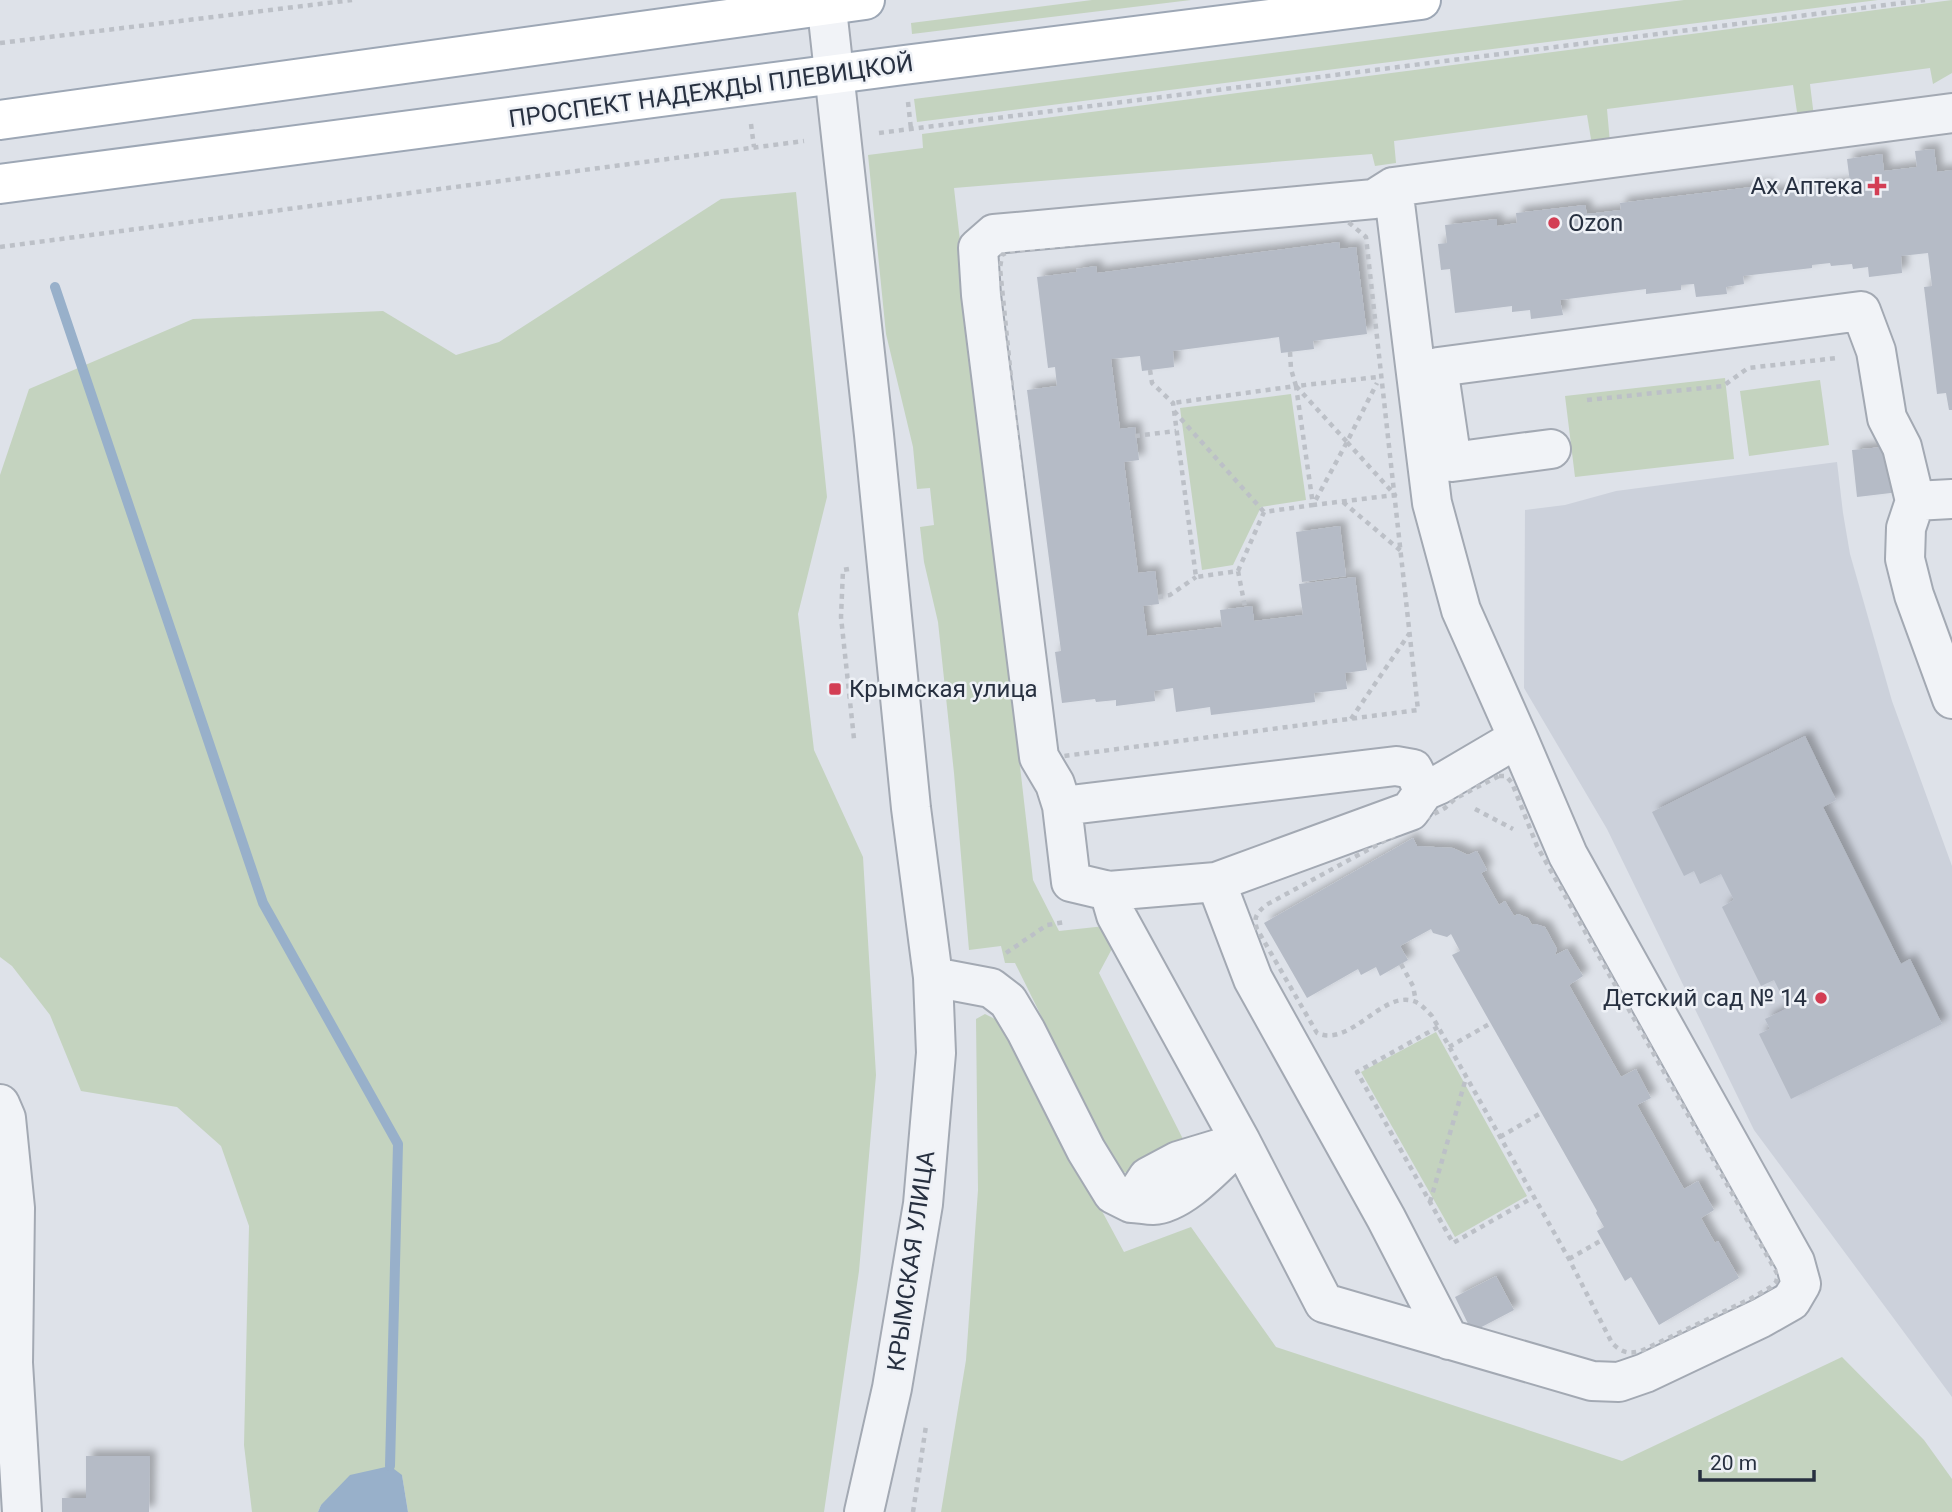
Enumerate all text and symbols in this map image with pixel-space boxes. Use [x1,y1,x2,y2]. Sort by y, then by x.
street label: ПРОСПЕКТ НАДЕЖДЫ ПЛЕВИЦКОЙ [507,49,915,133]
place label: Ах Аптека [1751,172,1863,200]
marker: Ах Аптека [1869,178,1885,194]
place label: Ozon [1568,209,1623,237]
marker: Ozon [1546,215,1562,231]
place label: Крымская улица [849,675,1038,703]
marker: Крымская улица [827,681,843,697]
place label: Детский сад № 14 [1603,984,1807,1012]
marker: Детский сад № 14 [1813,990,1829,1006]
street label: КРЫМСКАЯ УЛИЦА [882,1149,940,1373]
scale bar [1700,1438,1814,1482]
text: 20 m [1710,1451,1757,1475]

